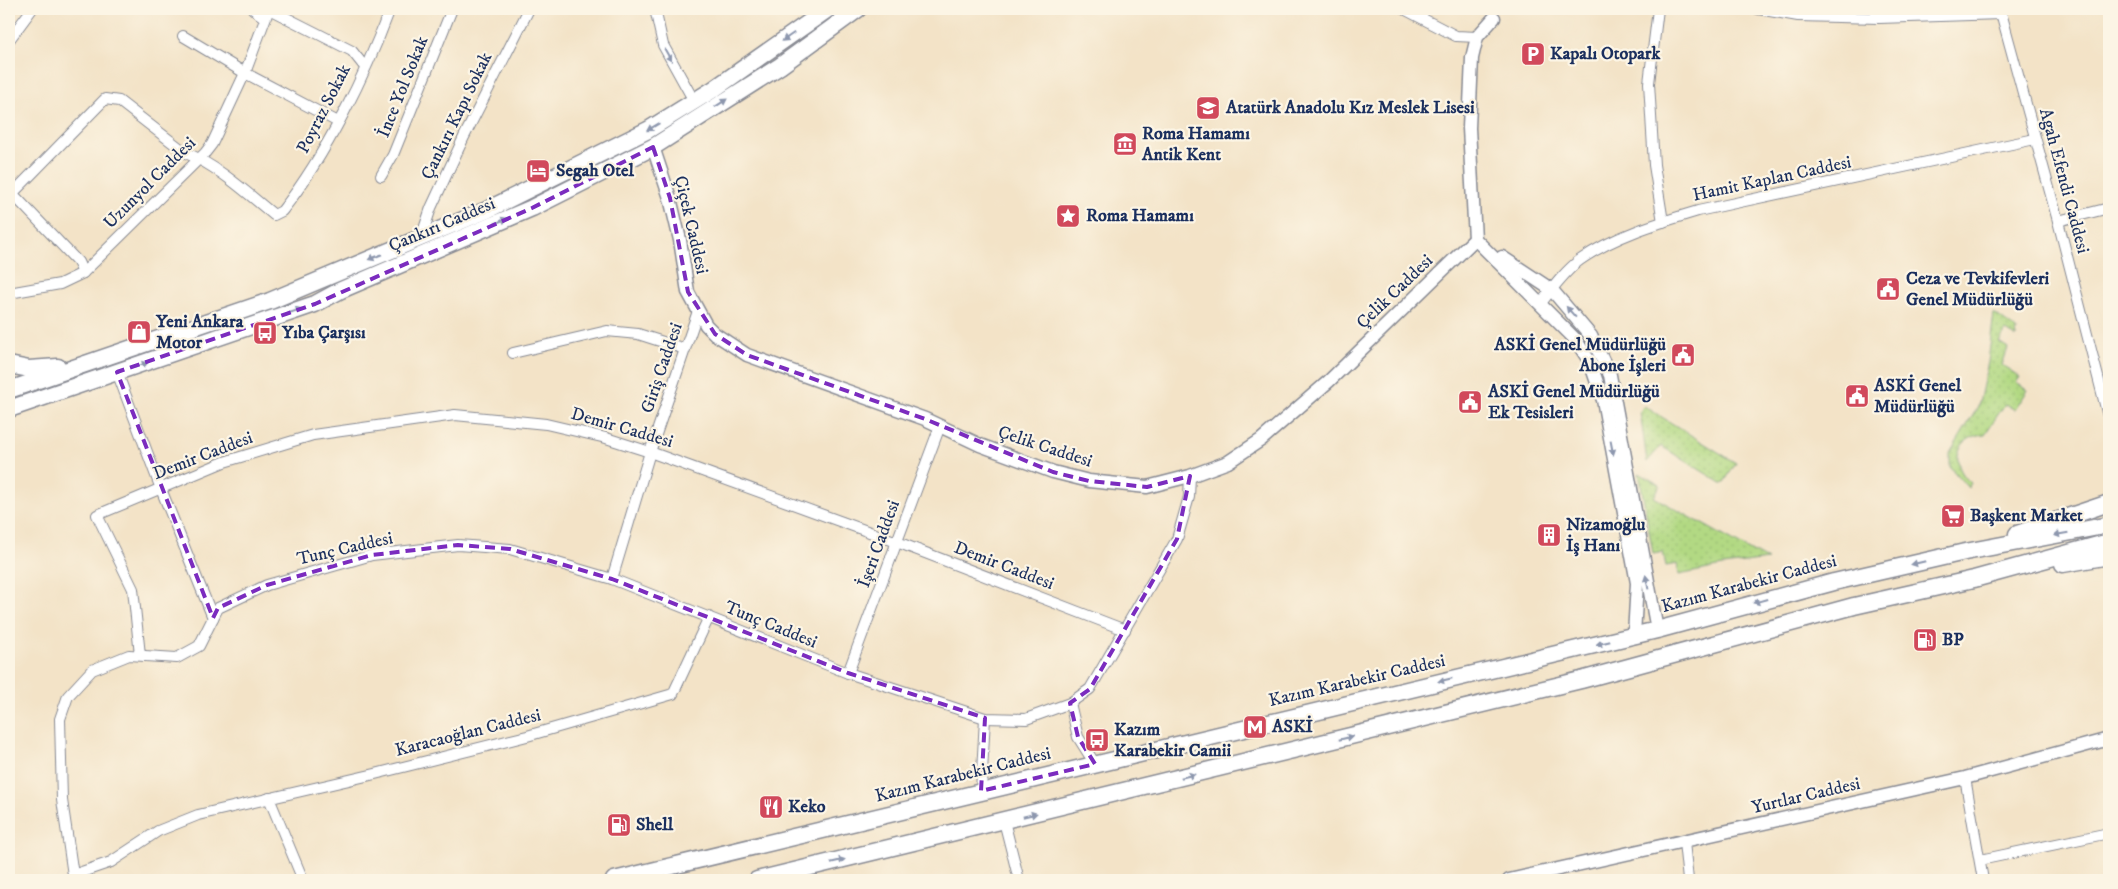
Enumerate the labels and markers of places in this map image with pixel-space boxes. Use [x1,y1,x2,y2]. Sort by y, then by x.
parking icon: Kapalı Otopark [1520,41,1546,67]
place label: Kapalı Otopark [1550,43,1661,65]
school or university icon: Atatürk Anadolu Kız Meslek Lisesi [1195,95,1221,121]
place label: Atatürk Anadolu Kız Meslek Lisesi [1225,97,1475,119]
place label: Roma Hamamı Antik Kent [1141,123,1250,166]
museum icon: Roma Hamamı Antik Kent [1112,131,1138,157]
hotel icon: Segah Otel [525,158,551,184]
place label: Segah Otel [556,160,635,182]
place icon: Roma Hamamı [1055,203,1081,229]
place label: Roma Hamamı [1086,205,1194,227]
place label: Ceza ve Tevkifevleri Genel Müdürlüğü [1906,268,2050,311]
public building icon: Ceza ve Tevkifevleri Genel Müdürlüğü [1875,276,1901,302]
place label: Yeni Ankara Motor [155,311,244,354]
shop icon: Yeni Ankara Motor [126,319,152,345]
bus stop icon: Yıba Çarşısı [252,320,278,346]
place label: Yıba Çarşısı [281,322,366,344]
place label: ASKİ Genel Müdürlüğü Abone İşleri [1493,333,1666,377]
public building icon: ASKİ Genel Müdürlüğü Abone İşleri [1670,342,1696,368]
place label: ASKİ Genel Müdürlüğü [1873,374,1962,418]
place label: ASKİ Genel Müdürlüğü Ek Tesisleri [1487,380,1660,424]
public building icon: ASKİ Genel Müdürlüğü [1844,383,1870,409]
public building icon: ASKİ Genel Müdürlüğü Ek Tesisleri [1457,389,1483,415]
supermarket icon: Başkent Market [1940,503,1966,529]
place label: Başkent Market [1970,505,2083,527]
place label: Nizamoğlu İş Hanı [1566,514,1646,557]
building icon: Nizamoğlu İş Hanı [1536,522,1562,548]
fuel station icon: BP [1912,627,1938,653]
place label: BP [1942,629,1964,651]
metro station icon: ASKİ [1242,714,1268,740]
place label: ASKİ [1271,715,1314,738]
place label: Kazım Karabekir Camii [1114,719,1231,762]
bus stop icon: Kazım Karabekir Camii [1084,727,1110,753]
restaurant icon: Keko [758,794,784,820]
place label: Keko [788,796,826,818]
fuel station icon: Shell [606,812,632,838]
place label: Shell [636,814,674,836]

